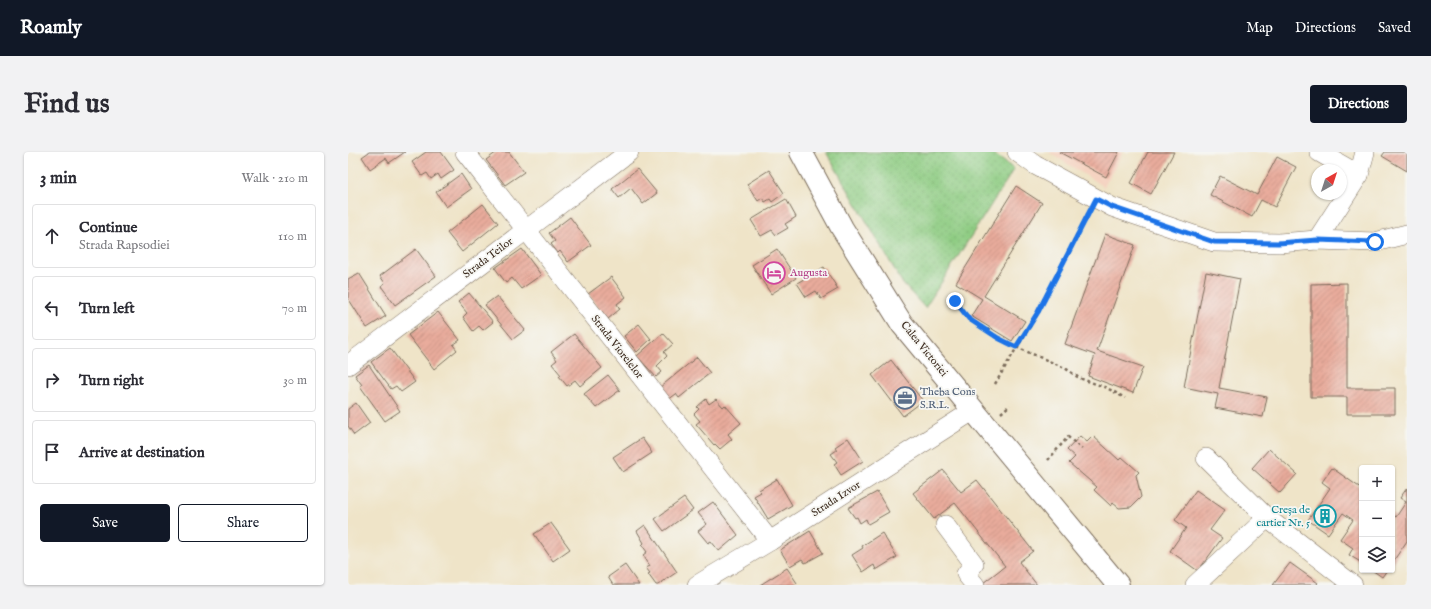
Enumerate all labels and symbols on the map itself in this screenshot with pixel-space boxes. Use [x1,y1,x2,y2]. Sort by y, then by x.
north arrow [1311,164,1347,200]
route start [1366,233,1384,251]
street label: Strada Teilor [460,235,516,281]
hotel icon: Augusta [761,260,787,286]
place label: Augusta [789,266,827,280]
route end [946,292,964,310]
street label: Strada Viorelelor [588,312,646,382]
street label: Calea Victoriei [897,318,951,380]
office icon: Theba Cons S.R.L. [892,385,918,411]
place label: Theba Cons S.R.L. [920,385,976,412]
street label: Strada Izvor [809,478,863,520]
place label: Creșa de cartier Nr. 5 [1256,503,1310,530]
building icon: Creșa de cartier Nr. 5 [1312,503,1338,529]

